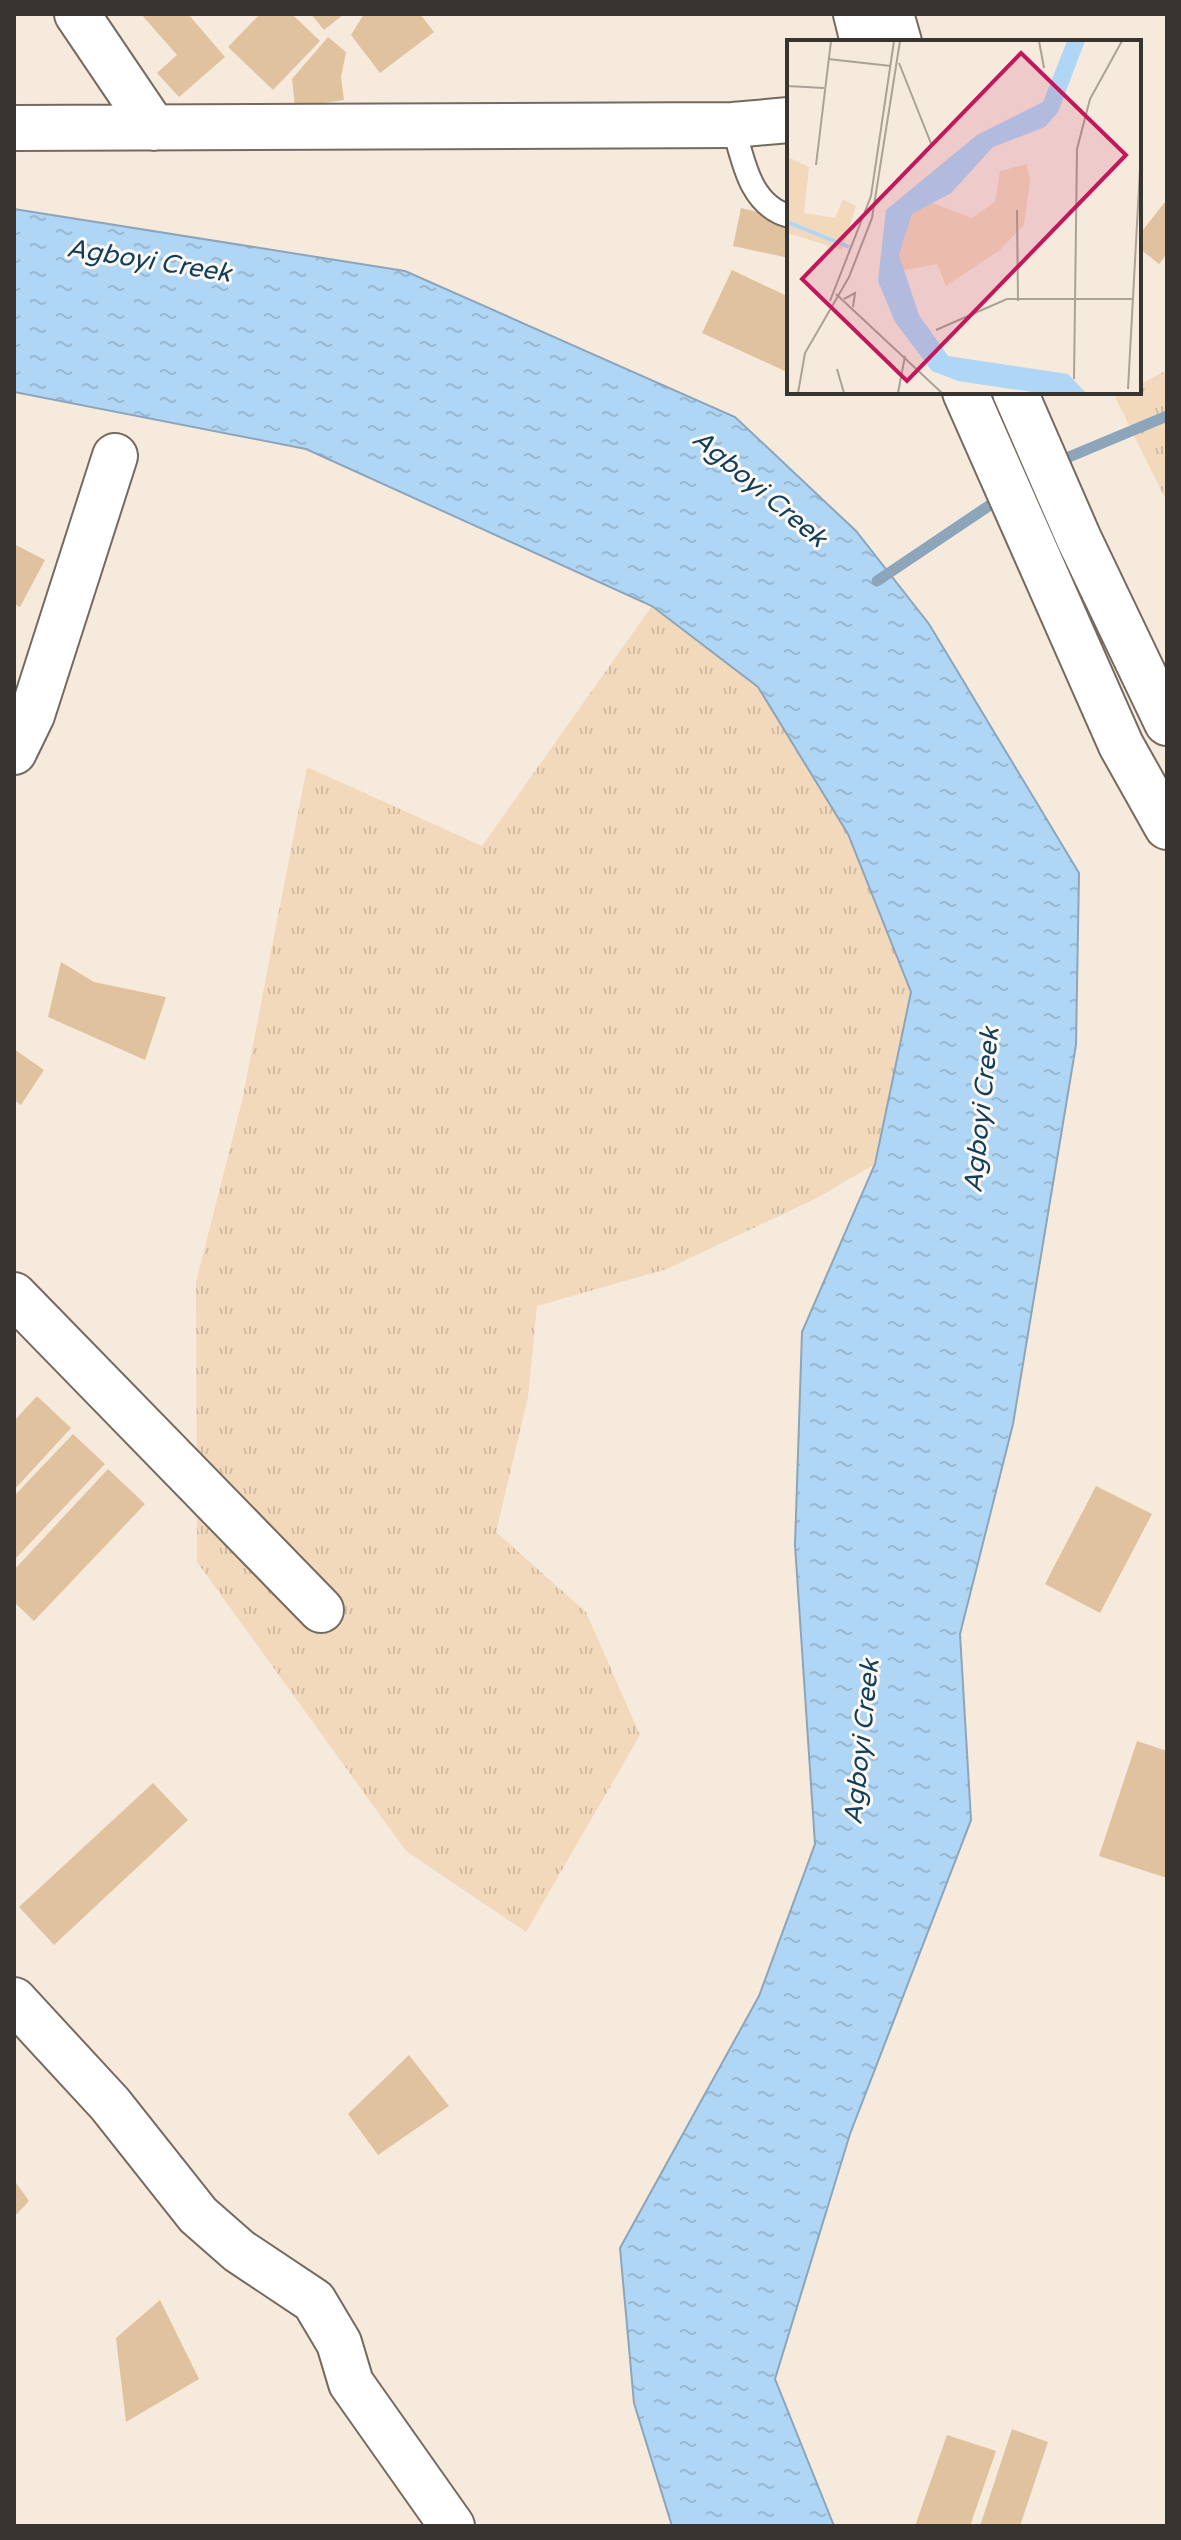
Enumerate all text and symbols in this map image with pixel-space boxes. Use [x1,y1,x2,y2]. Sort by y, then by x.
inset map [787,40,1141,394]
water label: Agboyi Creek [65,232,235,289]
water label: Agboyi Creek [686,423,835,555]
water label: Agboyi Creek [957,1024,1006,1194]
water label: Agboyi Creek [837,1656,886,1826]

